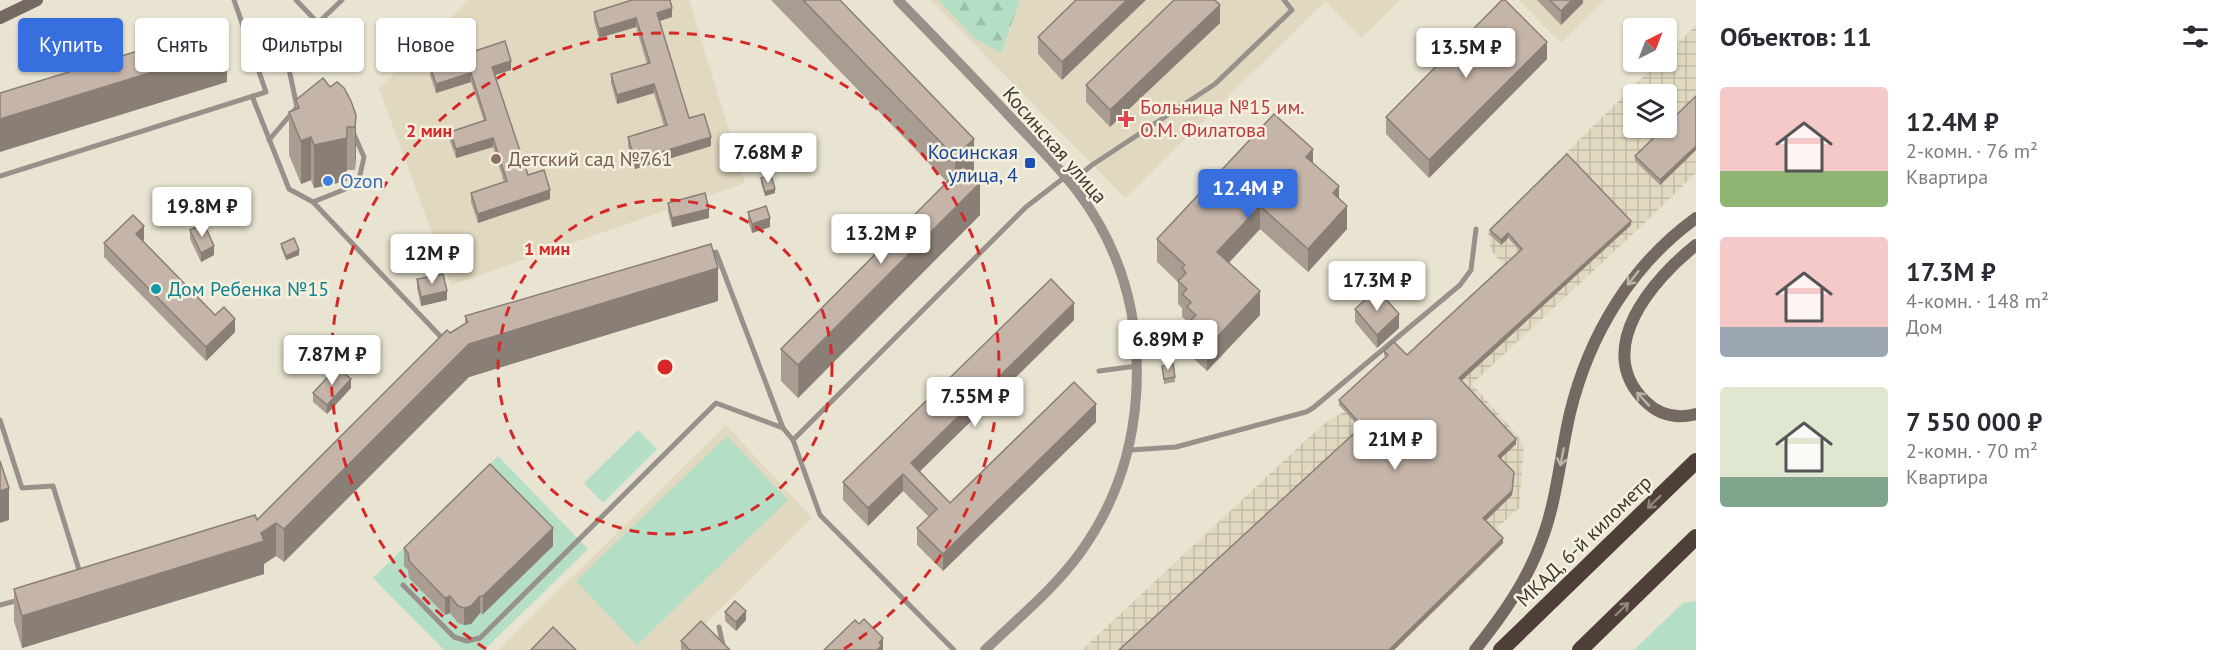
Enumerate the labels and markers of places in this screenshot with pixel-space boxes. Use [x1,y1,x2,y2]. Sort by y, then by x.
pin: 13.5M ₽ [1411,28,1521,79]
place label: Больница №15 им. О.М. Филатова [1140,94,1305,143]
marker: Больница №15 им. О.М. Филатова [1117,110,1135,128]
pin: 7.68M ₽ [713,133,823,184]
place label: Косинская улица, 4 [928,139,1018,188]
place label: Детский сад №761 [508,146,673,172]
marker: Детский сад №761 [489,152,503,166]
marker: Косинская улица, 4 [1023,156,1037,170]
place label: Ozon [340,168,384,194]
pin: 12.4M ₽ [1193,169,1303,220]
marker: Ozon [321,174,335,188]
pin: 19.8M ₽ [147,187,257,238]
pin: 13.2M ₽ [826,214,936,265]
pin: 12M ₽ [390,234,474,285]
pin: 17.3M ₽ [1322,261,1432,312]
place label: Дом Ребенка №15 [168,276,329,302]
marker: Дом Ребенка №15 [149,282,163,296]
pin: 6.89M ₽ [1113,320,1223,371]
pin: 7.87M ₽ [277,335,387,386]
centre of rings [655,357,675,377]
pin: 7.55M ₽ [920,377,1030,428]
pin: 21M ₽ [1353,420,1437,471]

